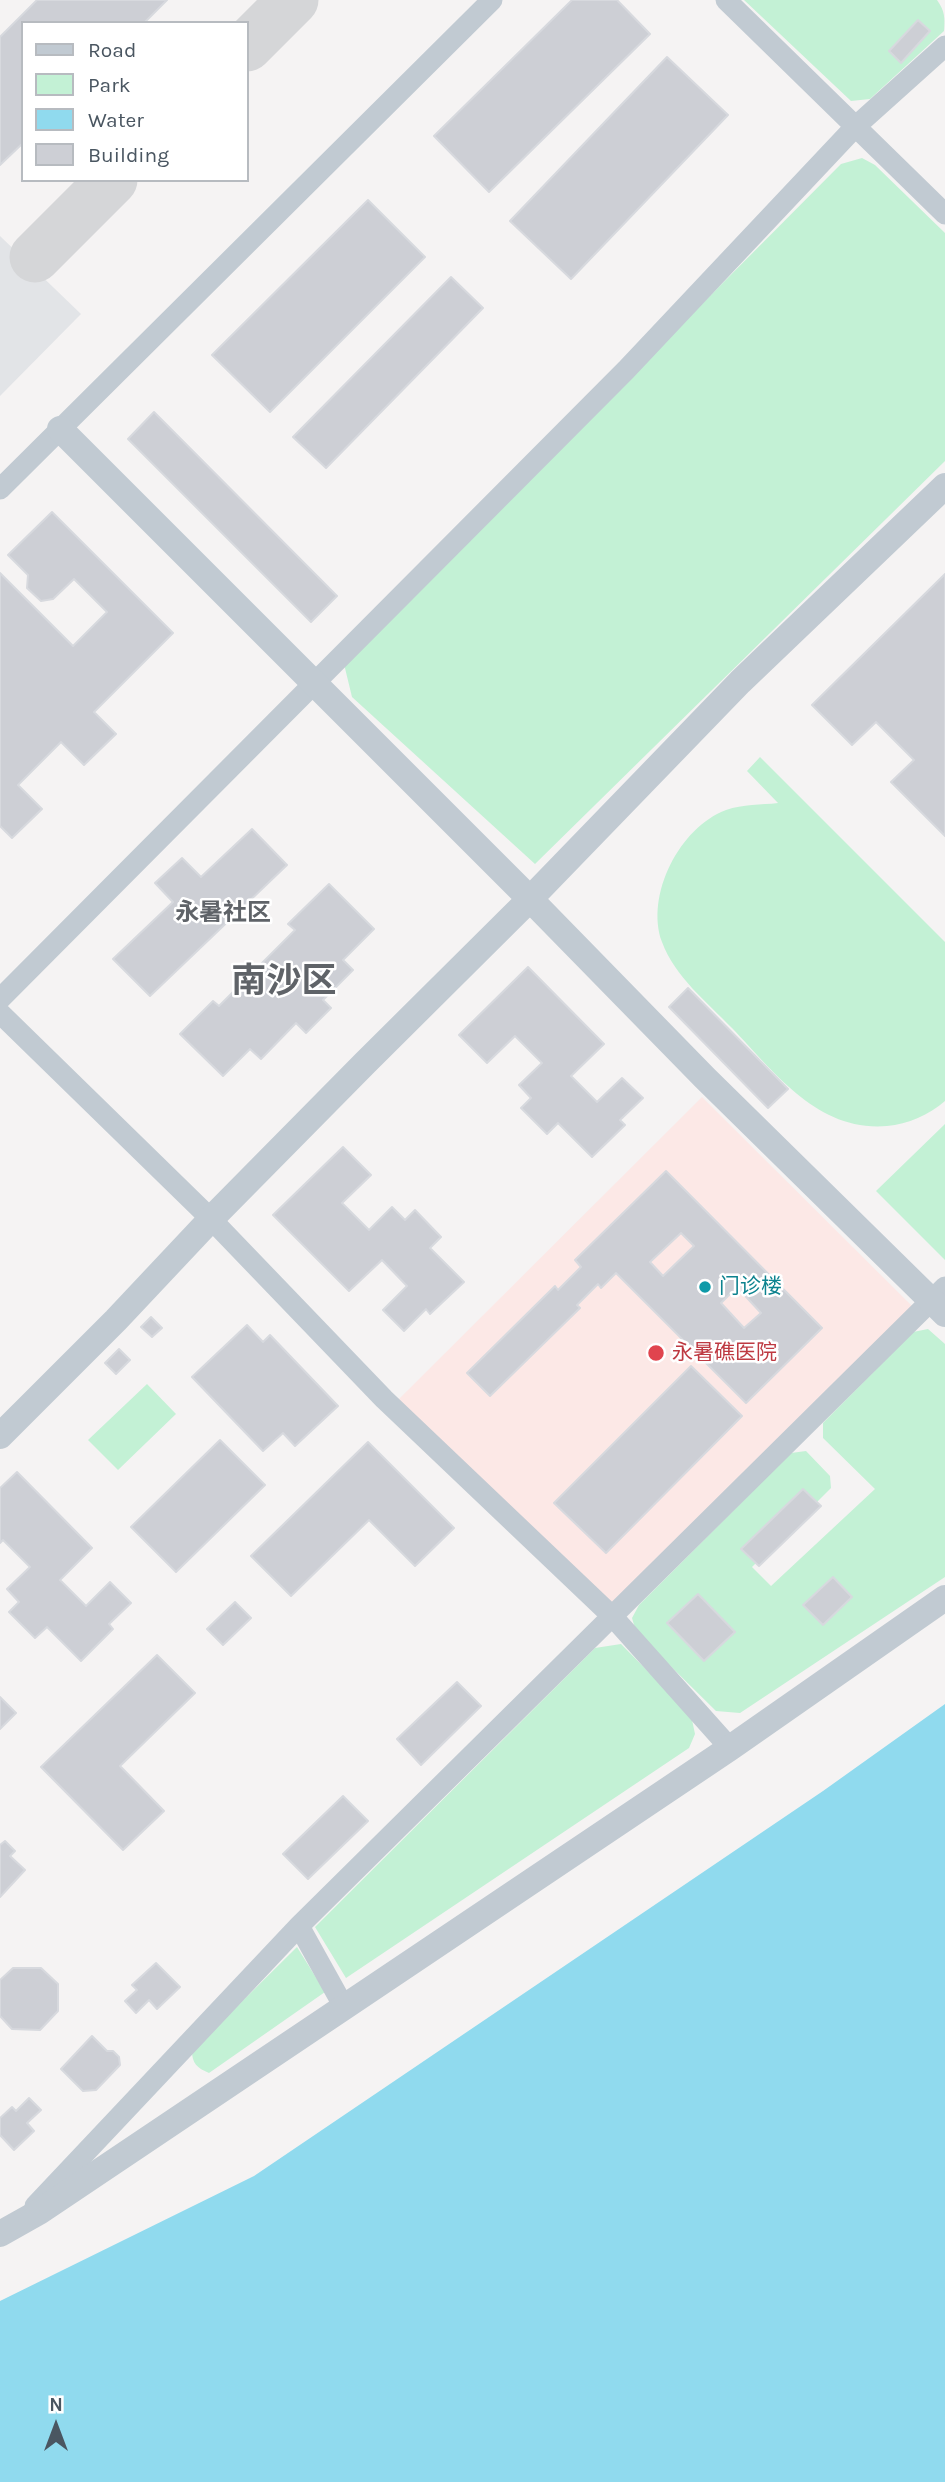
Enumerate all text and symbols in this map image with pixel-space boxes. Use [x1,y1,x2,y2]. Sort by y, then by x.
legend [21,21,248,182]
text: Road [88,38,136,62]
text: Park [88,73,131,97]
text: Water [88,108,144,132]
text: Building [88,143,169,167]
district label: 永暑社区 [175,899,271,927]
district label: 南沙区 [232,961,336,1003]
place label: 门诊楼 [719,1274,782,1300]
marker: 门诊楼 [697,1279,713,1295]
place label: 永暑礁医院 [672,1340,777,1366]
marker: 永暑礁医院 [646,1343,666,1363]
north arrow [21,2391,91,2461]
text: N [49,2394,63,2416]

